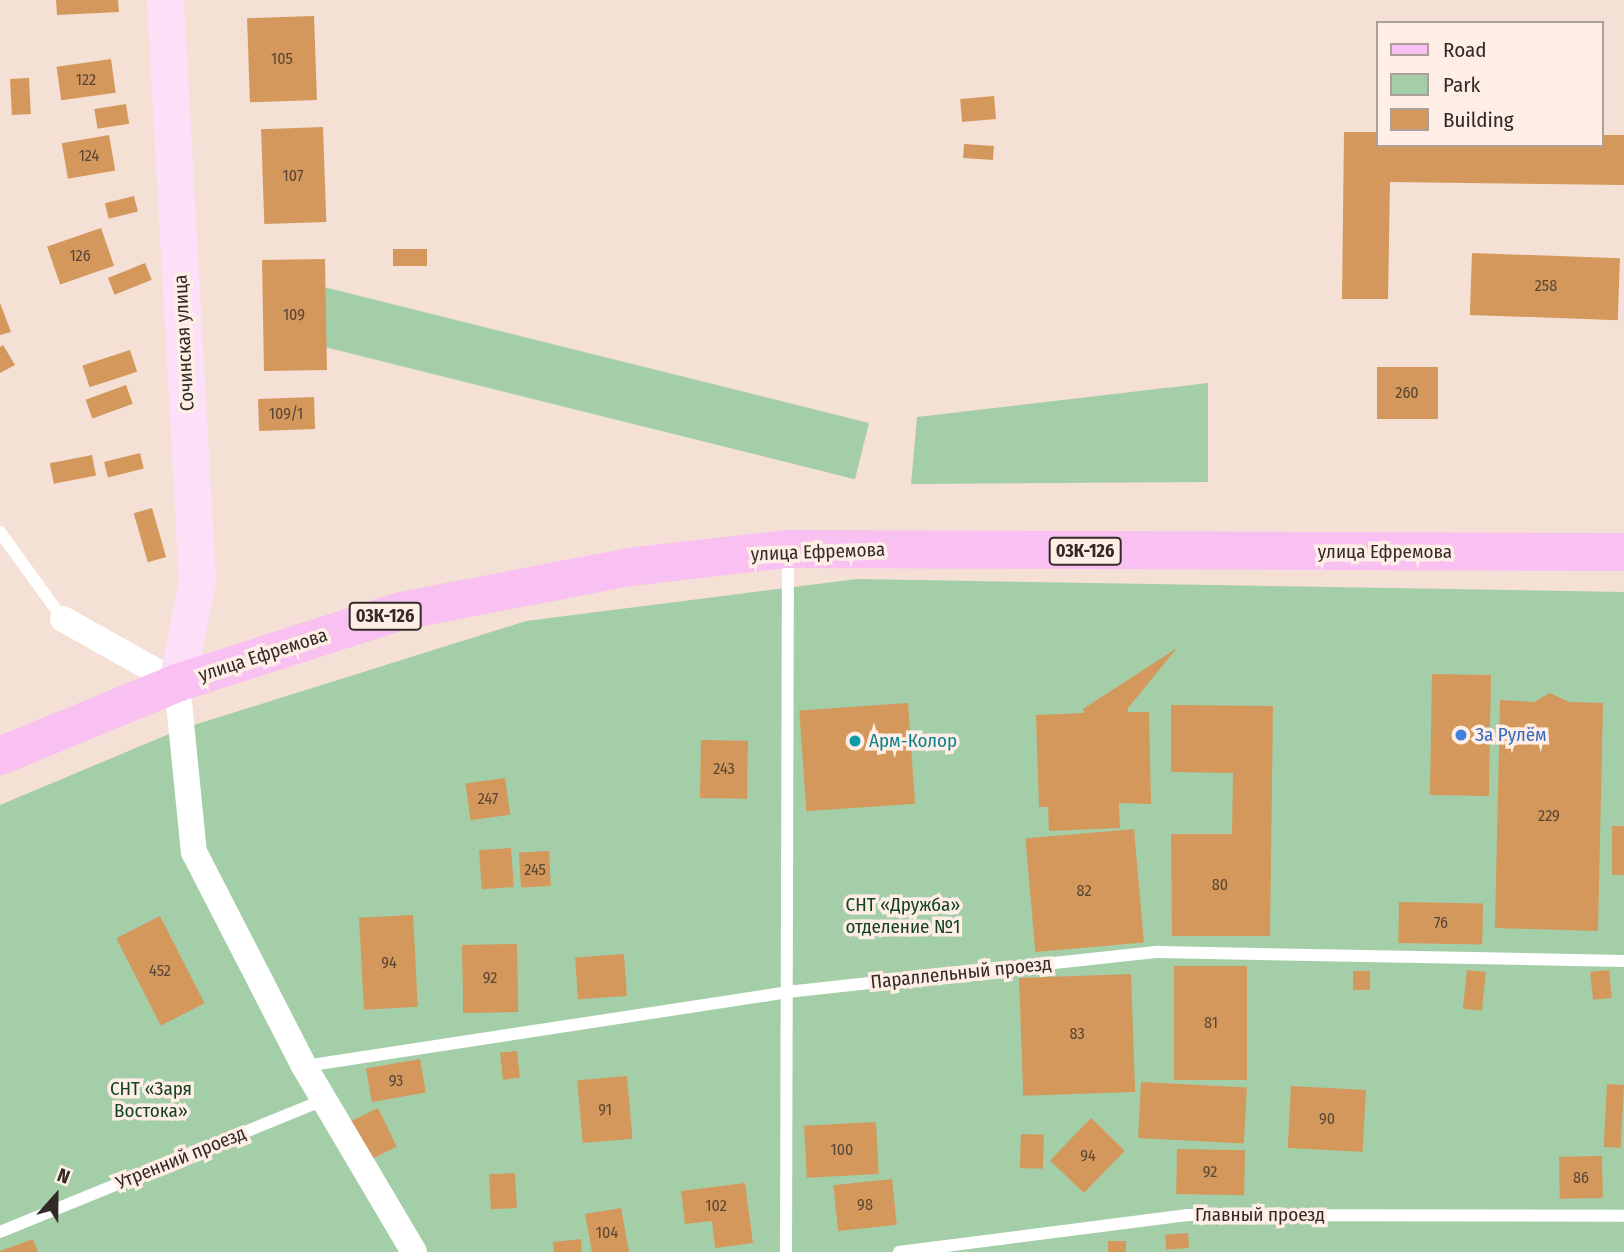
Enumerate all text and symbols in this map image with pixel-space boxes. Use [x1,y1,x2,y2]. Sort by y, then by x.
legend [1376,21,1603,147]
text: Road [1443,37,1487,63]
house number: 105 [271,49,293,69]
house number: 122 [76,70,96,90]
text: Park [1443,72,1480,98]
text: Building [1443,107,1514,133]
house number: 124 [79,146,99,166]
house number: 107 [283,166,303,186]
house number: 126 [69,246,91,266]
street label: Сочинская улица [169,274,199,412]
house number: 258 [1535,276,1557,296]
house number: 109 [283,305,305,325]
house number: 260 [1395,383,1419,403]
house number: 109/1 [269,404,303,424]
road number: 03К-126 [1048,536,1122,566]
street label: улица Ефремова [751,538,885,566]
street label: улица Ефремова [1318,541,1452,563]
road number: 03К-126 [348,602,422,630]
street label: улица Ефремова [196,623,330,687]
place label: За Рулём [1475,724,1547,746]
marker: За Рулём [1453,727,1469,743]
place label: Арм-Колор [869,730,957,752]
marker: Арм-Колор [847,733,863,749]
house number: 243 [713,759,735,779]
house number: 247 [478,789,498,809]
house number: 229 [1538,806,1560,826]
house number: 245 [524,860,546,880]
house number: 80 [1212,875,1228,895]
house number: 82 [1077,881,1091,901]
park label: СНТ «Дружба» отделение №1 [845,894,961,938]
house number: 76 [1434,913,1448,933]
street label: Параллельный проезд [869,952,1053,994]
house number: 94 [381,953,397,973]
house number: 452 [149,961,171,981]
house number: 92 [483,968,497,988]
house number: 81 [1204,1013,1218,1033]
house number: 83 [1069,1024,1085,1044]
house number: 93 [389,1071,403,1091]
park label: СНТ «Заря Востока» [110,1078,192,1122]
house number: 91 [598,1100,612,1120]
house number: 90 [1319,1109,1335,1129]
street label: Утренний проезд [113,1122,249,1194]
house number: 100 [831,1140,853,1160]
house number: 94 [1080,1146,1096,1166]
north arrow [21,1161,91,1231]
house number: 92 [1203,1162,1217,1182]
text: N [54,1163,73,1189]
house number: 86 [1573,1168,1589,1188]
house number: 98 [857,1195,873,1215]
house number: 102 [705,1196,727,1216]
street label: Главный проезд [1195,1204,1325,1226]
house number: 104 [596,1223,618,1243]

